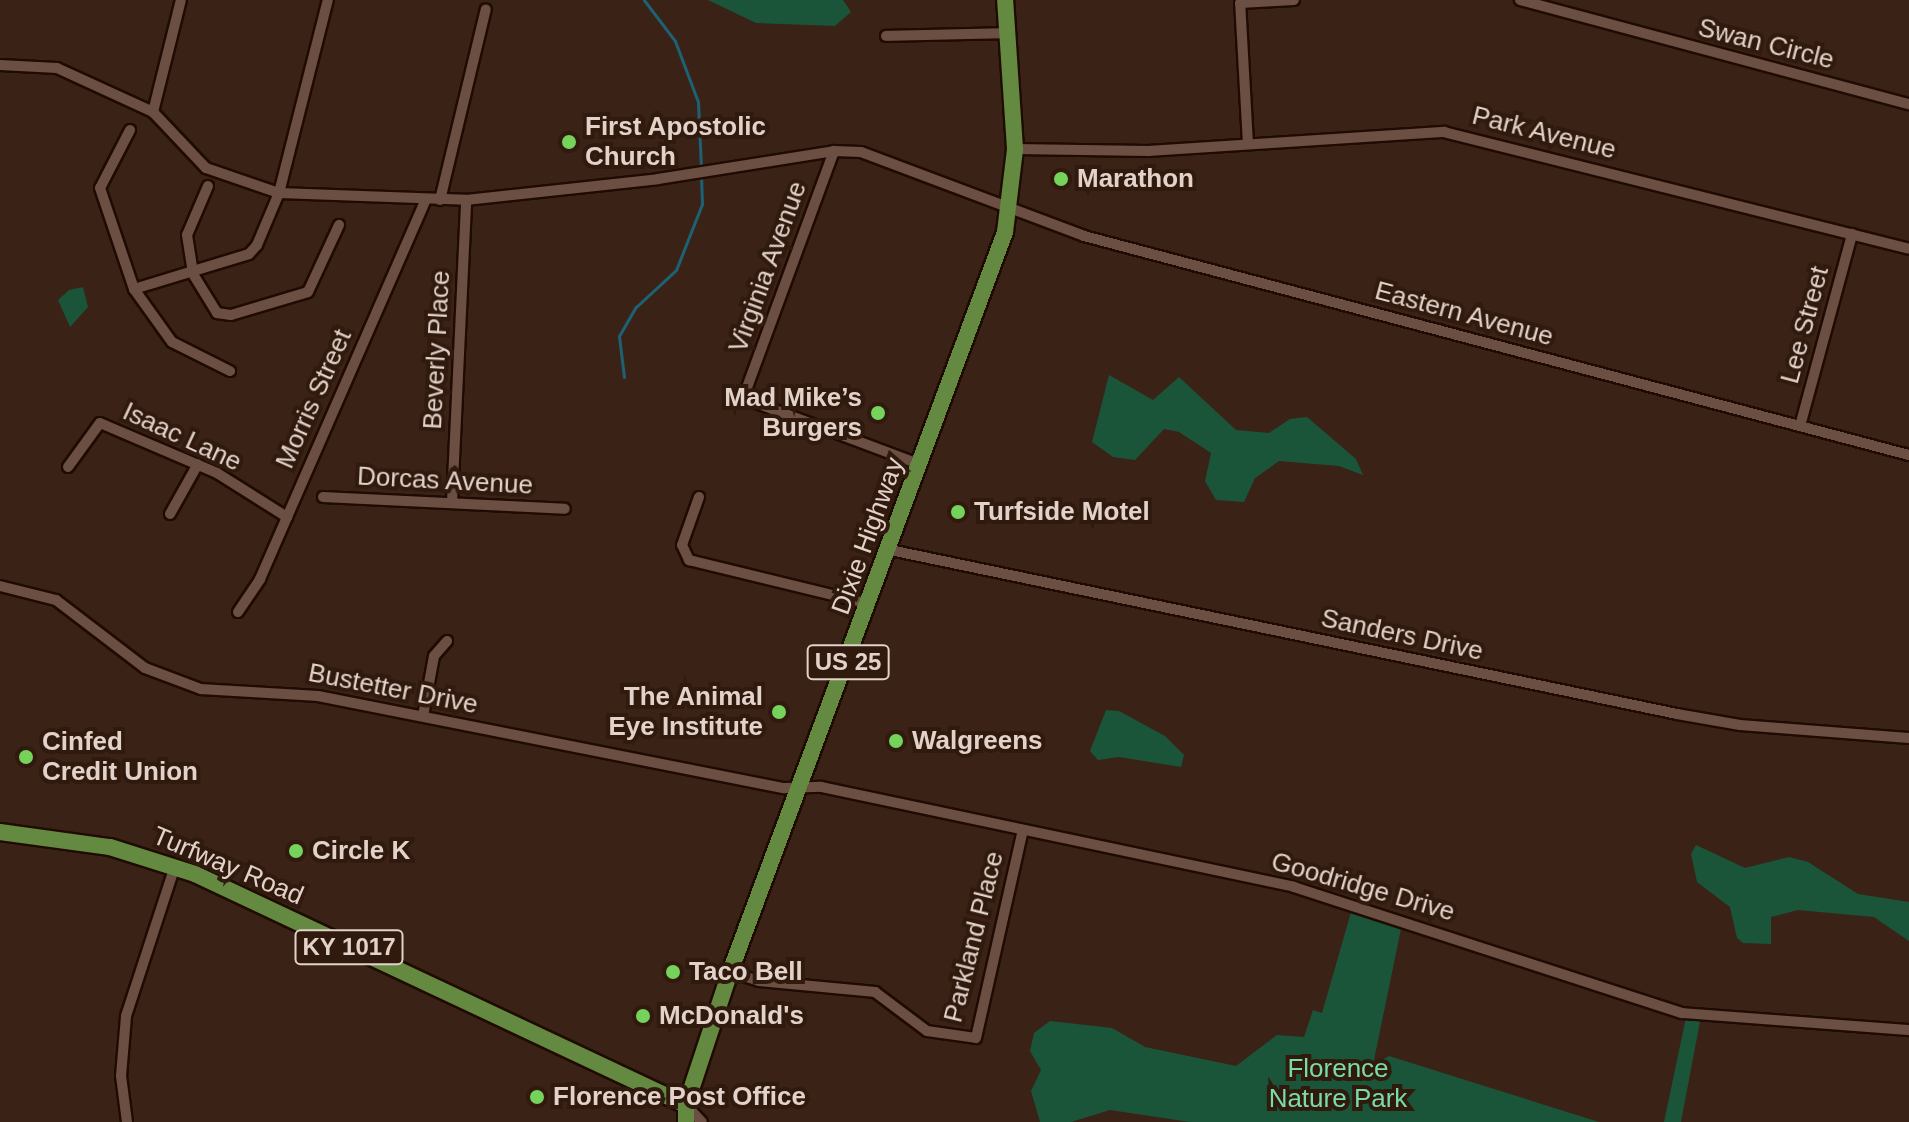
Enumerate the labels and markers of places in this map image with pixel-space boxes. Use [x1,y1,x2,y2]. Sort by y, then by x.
place label: First Apostolic Church [585,111,767,172]
marker: First Apostolic Church [560,133,578,151]
place label: Marathon [1077,163,1194,195]
marker: Marathon [1052,170,1070,188]
place label: Mad Mike’s Burgers [724,382,862,444]
marker: Mad Mike’s Burgers [869,404,887,422]
place label: Turfside Motel [974,496,1150,528]
marker: Turfside Motel [949,503,967,521]
place label: The Animal Eye Institute [608,681,763,742]
marker: The Animal Eye Institute [770,703,788,721]
place label: Walgreens [912,725,1043,757]
place label: Cinfed Credit Union [42,726,198,788]
marker: Walgreens [887,732,905,750]
marker: Cinfed Credit Union [17,748,35,766]
place label: Circle K [312,835,410,867]
marker: Circle K [287,842,305,860]
place label: Taco Bell [689,956,803,988]
marker: Taco Bell [664,963,682,981]
place label: McDonald's [659,1000,804,1032]
marker: McDonald's [634,1007,652,1025]
place label: Florence Post Office [553,1081,806,1113]
marker: Florence Post Office [528,1088,546,1106]

